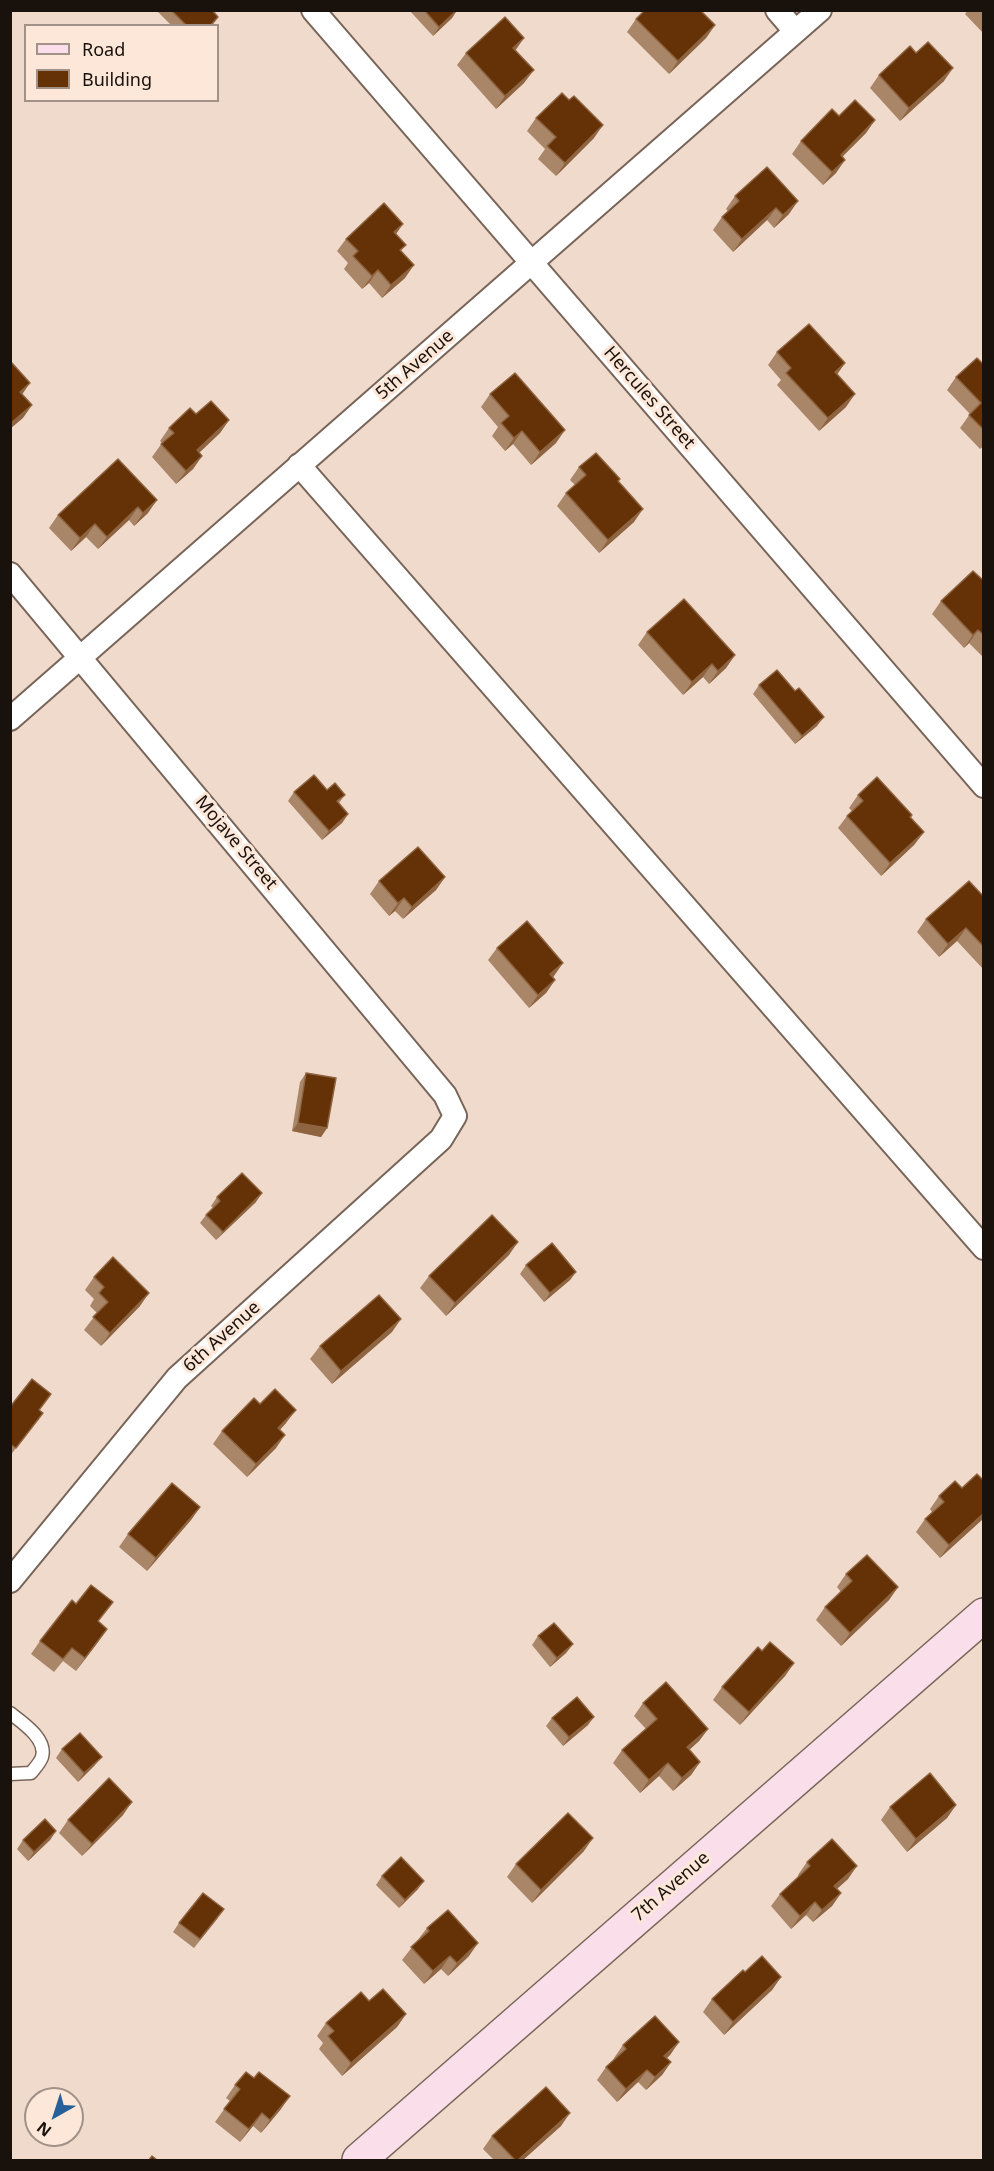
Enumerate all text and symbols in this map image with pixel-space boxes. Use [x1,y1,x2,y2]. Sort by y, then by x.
legend [24,24,219,102]
text: Road [82,37,125,61]
text: Building [82,67,152,91]
street label: 5th Avenue [372,325,458,405]
street label: Hercules Street [599,342,699,454]
street label: Mojave Street [190,792,282,894]
street label: 6th Avenue [179,1297,265,1377]
street label: 7th Avenue [628,1847,714,1927]
north arrow [24,2087,84,2147]
text: N [32,2117,56,2142]

